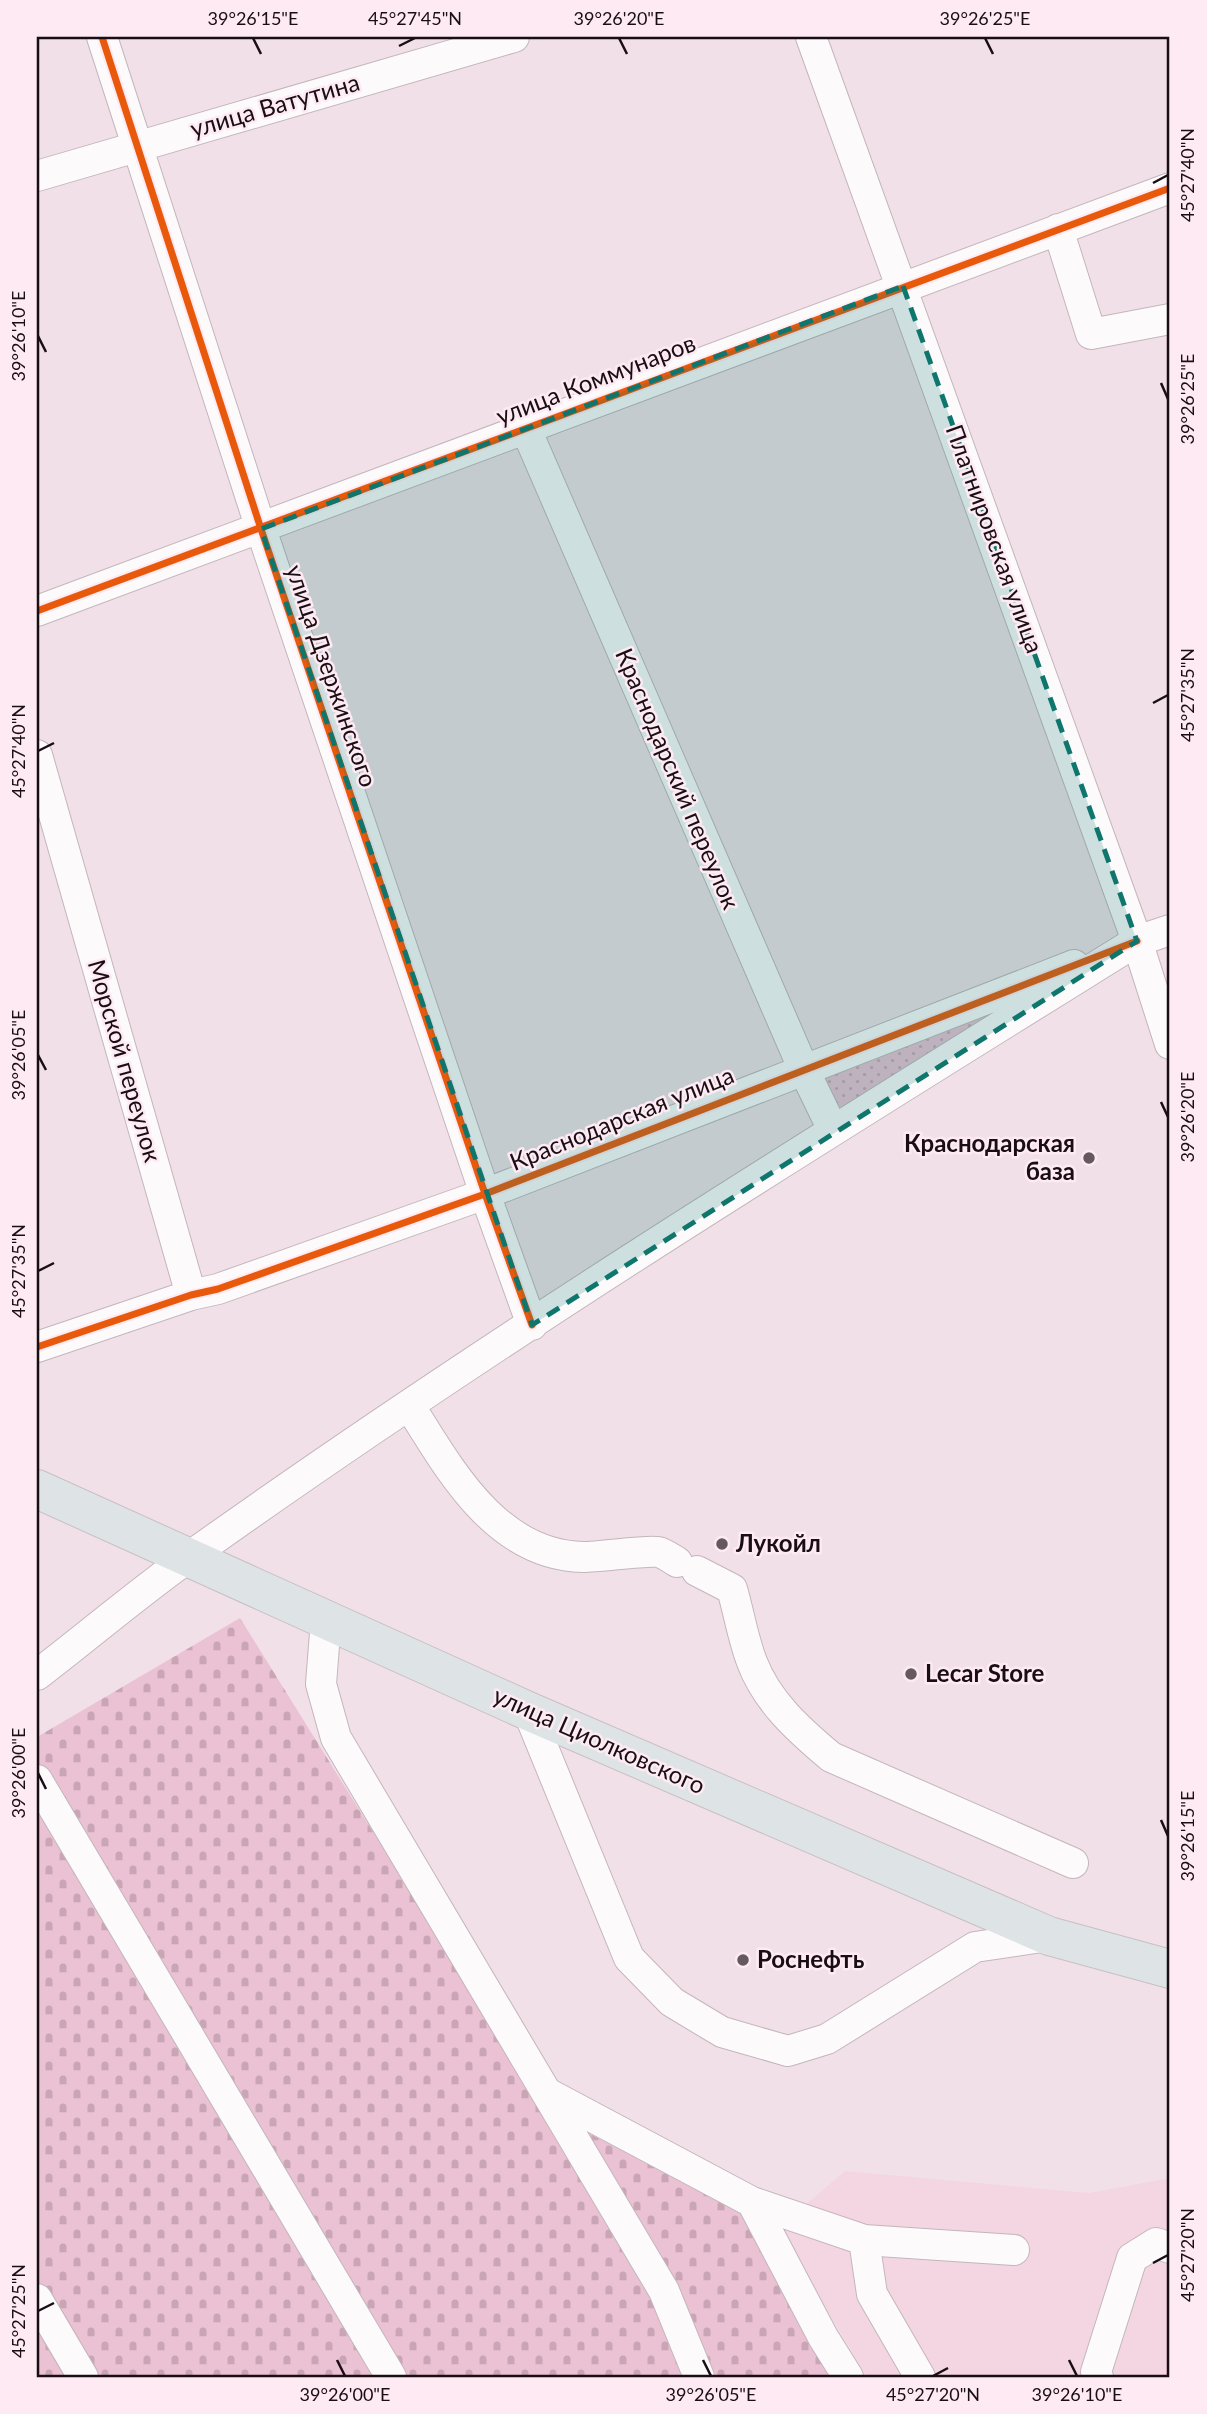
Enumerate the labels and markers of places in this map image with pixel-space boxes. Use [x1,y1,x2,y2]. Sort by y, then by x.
place label: Краснодарская база [904,1128,1075,1185]
marker: Краснодарская база [1081,1150,1097,1166]
place label: Лукойл [735,1528,821,1557]
marker: Лукойл [714,1536,730,1552]
place label: Lecar Store [925,1658,1045,1687]
marker: Lecar Store [903,1666,919,1682]
place label: Роснефть [757,1944,865,1973]
marker: Роснефть [735,1952,751,1968]

